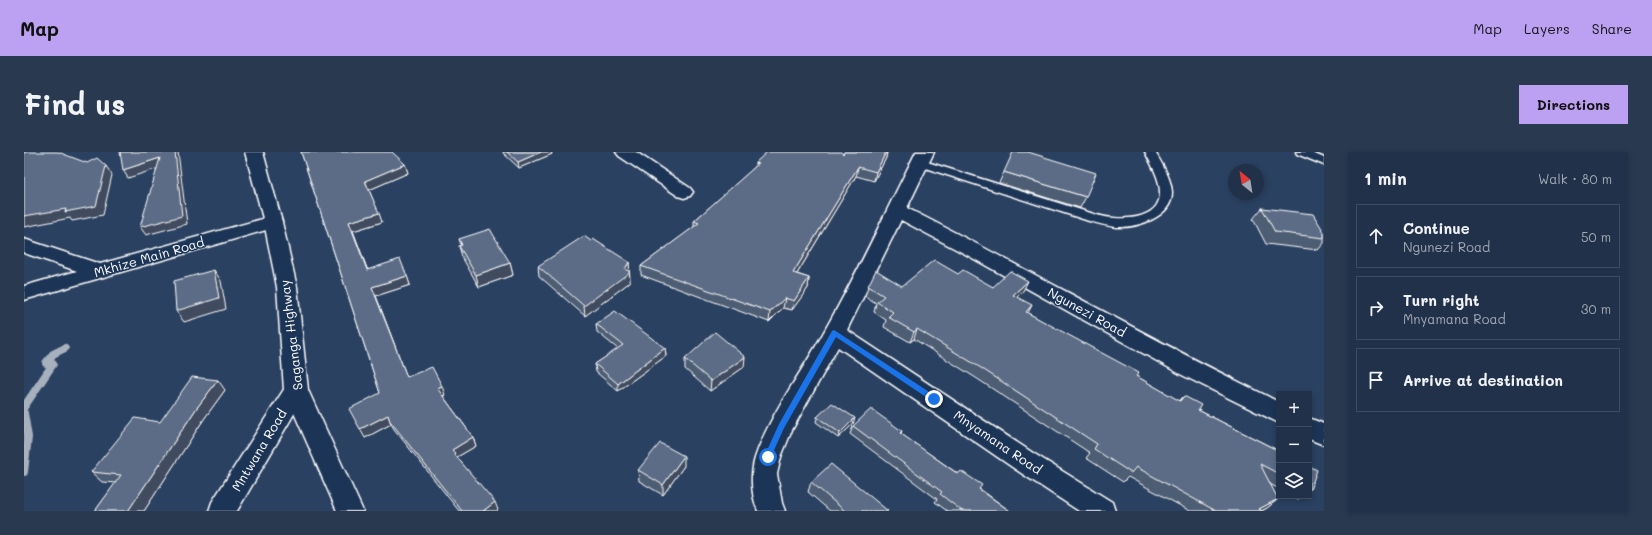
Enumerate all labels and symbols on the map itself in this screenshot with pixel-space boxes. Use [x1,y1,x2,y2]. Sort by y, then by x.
north arrow [1228,164,1264,200]
street label: Mkhize Main Road [92,233,206,280]
street label: Saganga Highway [275,279,306,391]
street label: Ngunezi Road [1045,283,1130,340]
route end [925,390,943,408]
street label: Mntwana Road [227,405,290,494]
street label: Mnyamana Road [951,406,1046,477]
route start [759,448,777,466]

